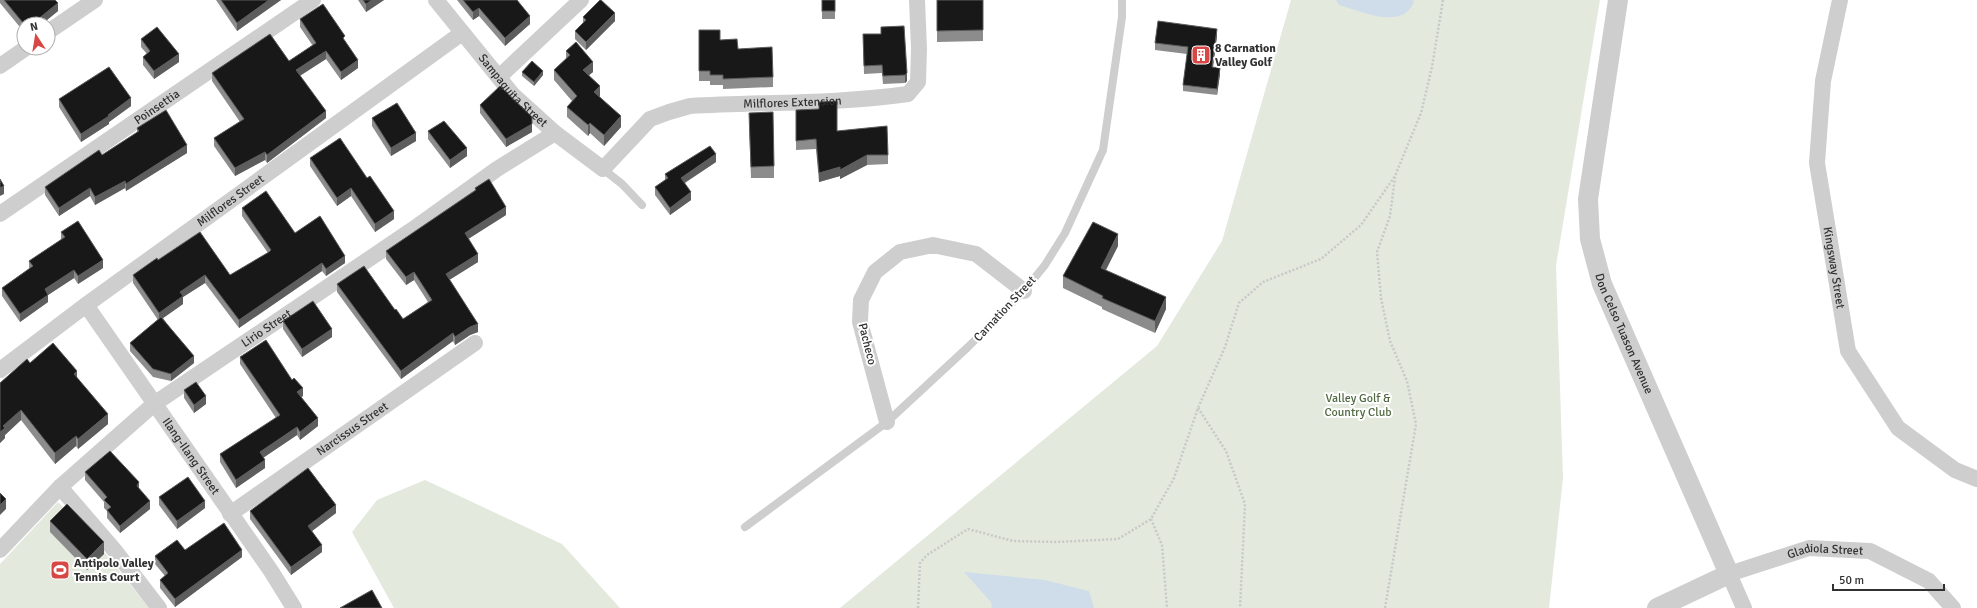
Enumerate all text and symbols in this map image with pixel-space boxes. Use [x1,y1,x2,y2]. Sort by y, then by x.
north arrow [16,16,56,56]
text: N [29,20,39,34]
place label: 8 Carnation Valley Golf [1215,41,1276,70]
building icon: 8 Carnation Valley Golf [1190,44,1212,66]
street label: Sampaguita Street [475,51,551,130]
street label: Poinsettia [131,86,182,128]
street label: Milflores Extension [743,93,842,111]
street label: Milflores Street [194,171,267,230]
street label: Kingsway Street [1820,226,1848,310]
street label: Don Celso Tuason Avenue [1592,272,1657,396]
street label: Carnation Street [971,273,1039,345]
street label: Lirio Street [238,306,294,350]
street label: Pacheco [855,322,879,366]
park label: Valley Golf & Country Club [1324,391,1392,420]
street label: Narcissus Street [314,399,391,459]
street label: Ilang-Ilang Street [159,415,223,497]
street label: Gladiola Street [1785,541,1863,562]
place label: Antipolo Valley Tennis Court [74,556,154,585]
sports icon: Antipolo Valley Tennis Court [49,559,71,581]
scale bar [1833,566,1944,592]
text: 50 m [1839,573,1864,588]

